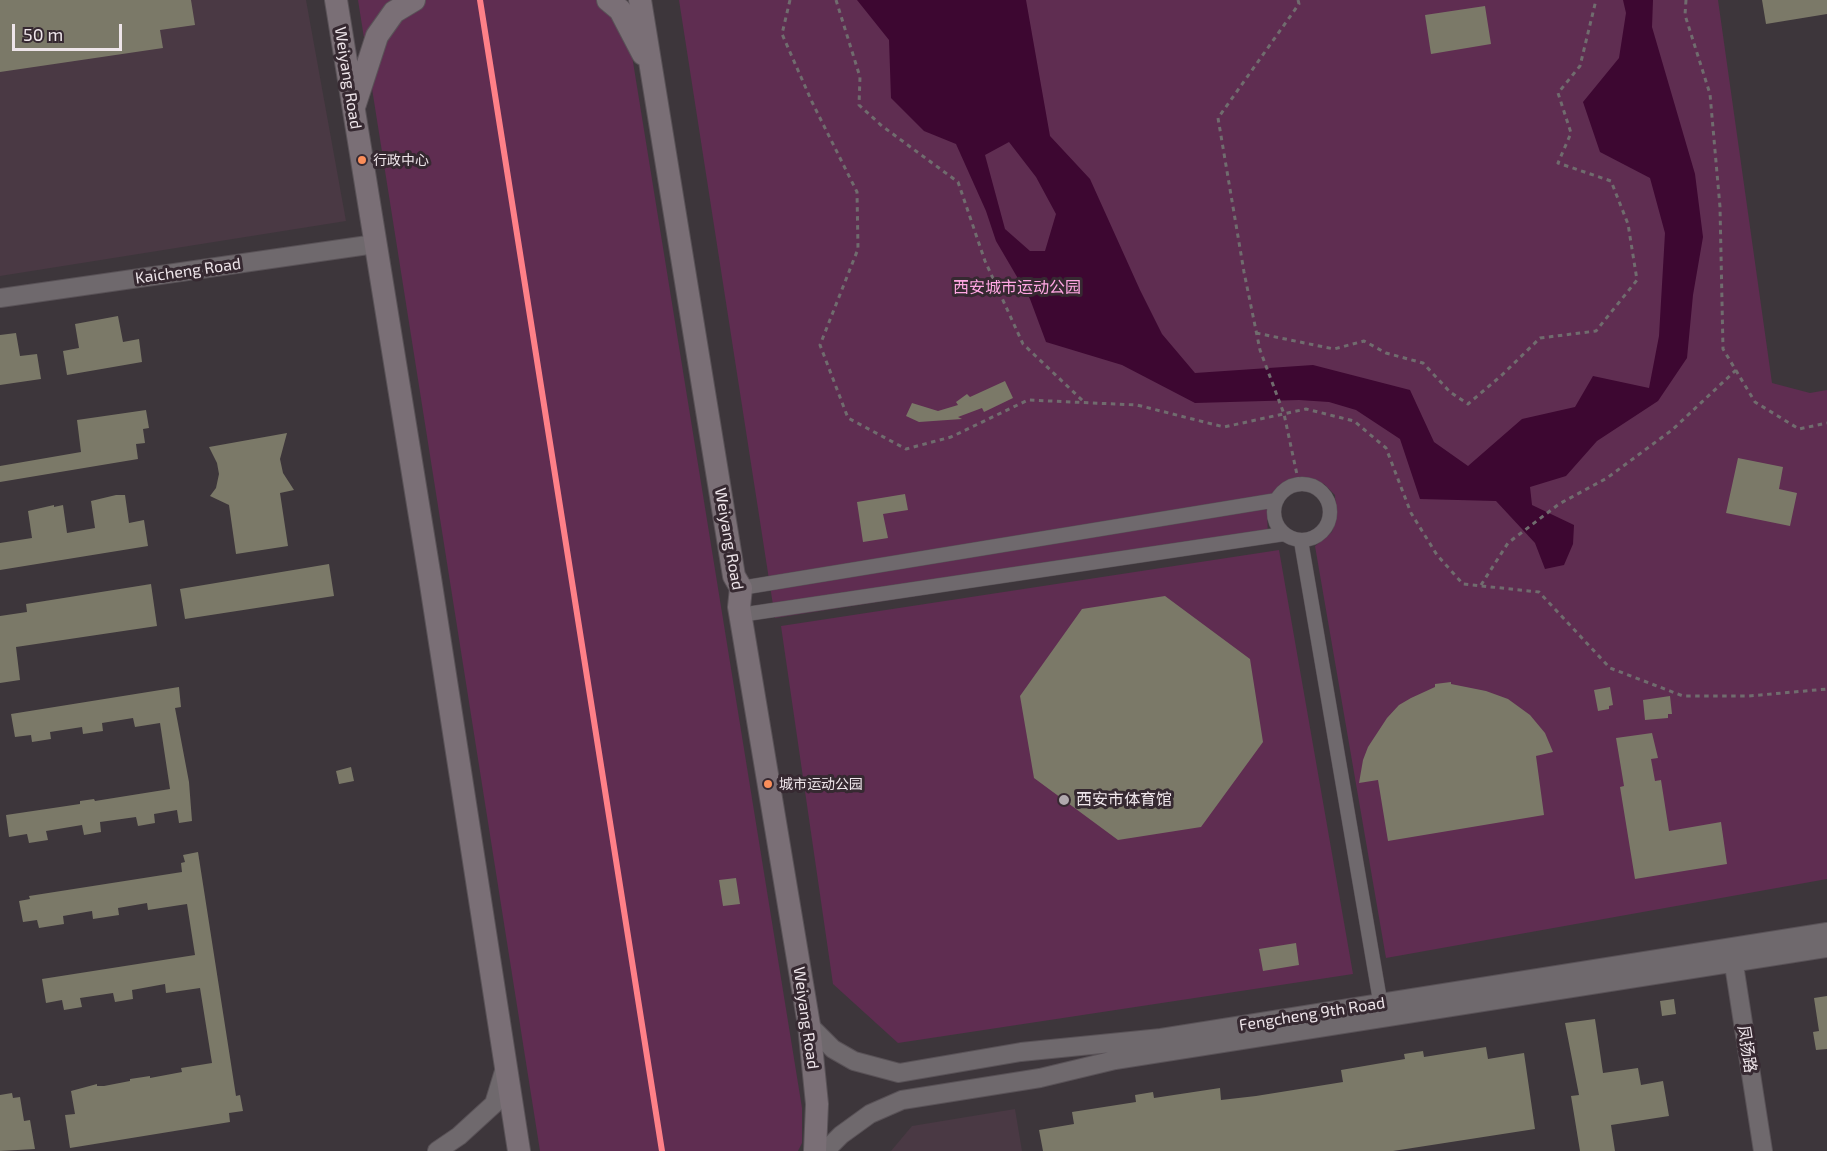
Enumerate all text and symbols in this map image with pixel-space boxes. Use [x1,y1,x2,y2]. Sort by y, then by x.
scale bar [15,12,124,50]
text: 50 m [23,23,63,45]
street label: Weiyang Road [330,26,366,130]
place label: 行政中心 [373,152,429,168]
marker: 行政中心 [356,154,368,166]
street label: Kaicheng Road [134,254,242,288]
park label: 西安城市运动公园 [953,278,1081,298]
street label: Weiyang Road [711,486,747,592]
place label: 城市运动公园 [779,776,863,792]
marker: 城市运动公园 [762,778,774,790]
place label: 西安市体育馆 [1076,790,1172,810]
marker: 西安市体育馆 [1057,793,1071,807]
street label: Weiyang Road [789,966,823,1070]
street label: Fengcheng 9th Road [1238,993,1386,1035]
street label: 凤扬路 [1734,1024,1760,1074]

